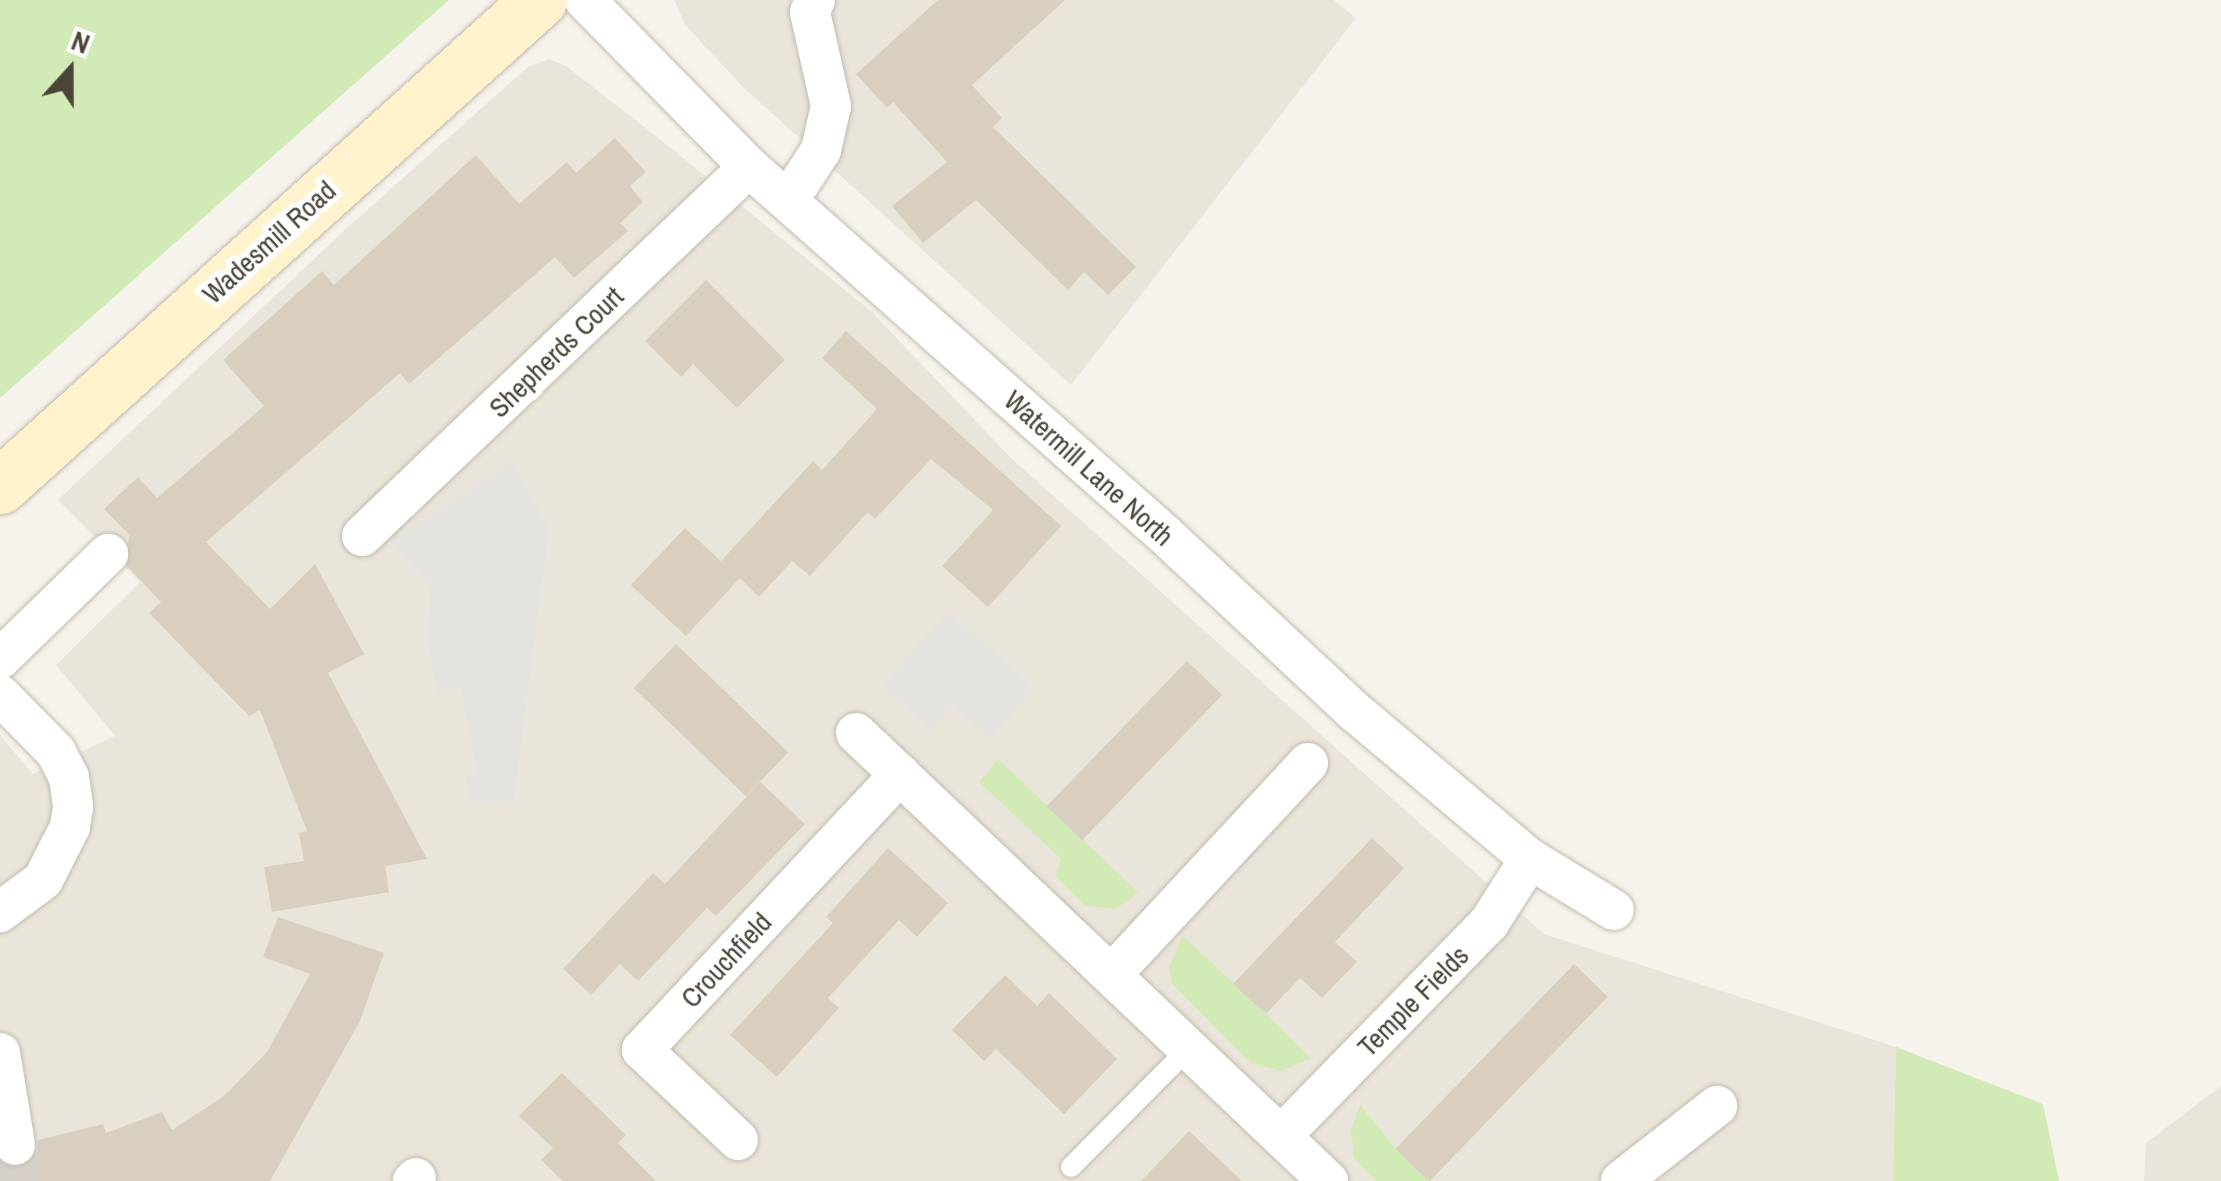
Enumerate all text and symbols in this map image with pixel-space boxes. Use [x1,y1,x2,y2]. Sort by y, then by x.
north arrow [20,20,120,120]
text: N [66,21,95,63]
street label: Wadesmill Road [195,173,343,311]
street label: Shepherds Court [482,280,630,424]
street label: Watermill Lane North [997,383,1181,553]
street label: Crouchfield [674,906,778,1014]
street label: Temple Fields [1351,939,1475,1063]

